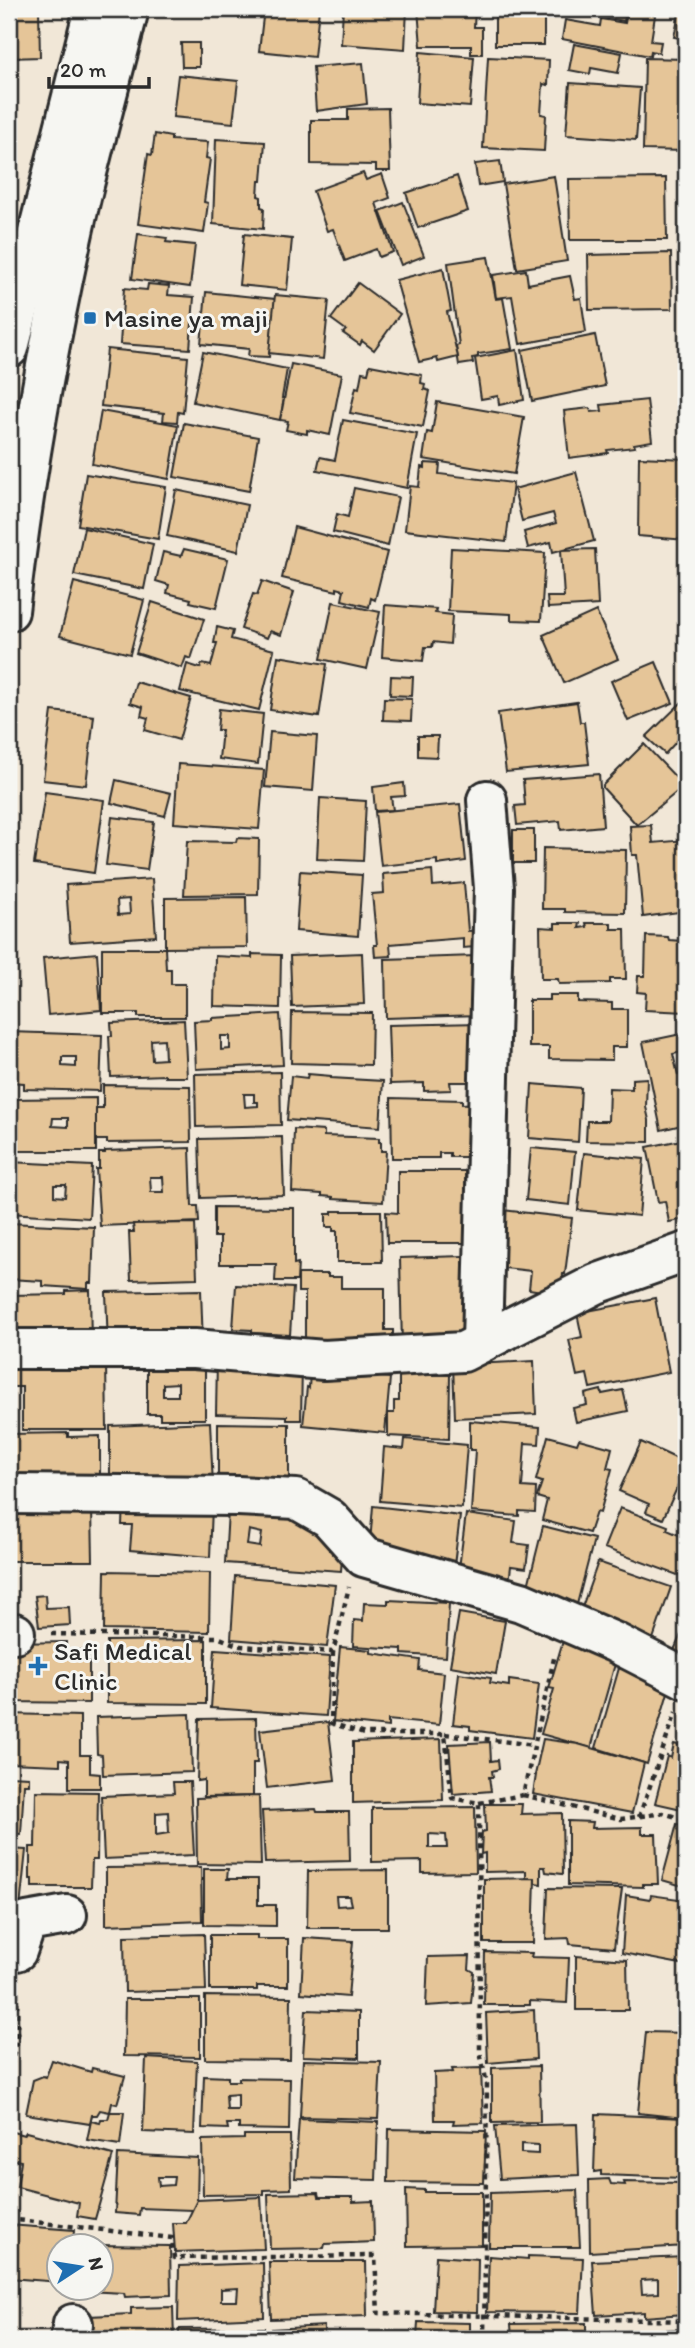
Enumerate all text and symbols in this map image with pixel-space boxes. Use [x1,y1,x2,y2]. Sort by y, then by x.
scale bar [49,46,149,90]
text: 20 m [60,57,107,82]
place label: Masine ya maji [104,302,268,334]
marker: Masine ya maji [82,310,98,326]
place label: Safi Medical Clinic [54,1635,192,1697]
marker: Safi Medical Clinic [28,1656,48,1676]
north arrow [46,2232,116,2302]
text: N [84,2255,109,2272]

